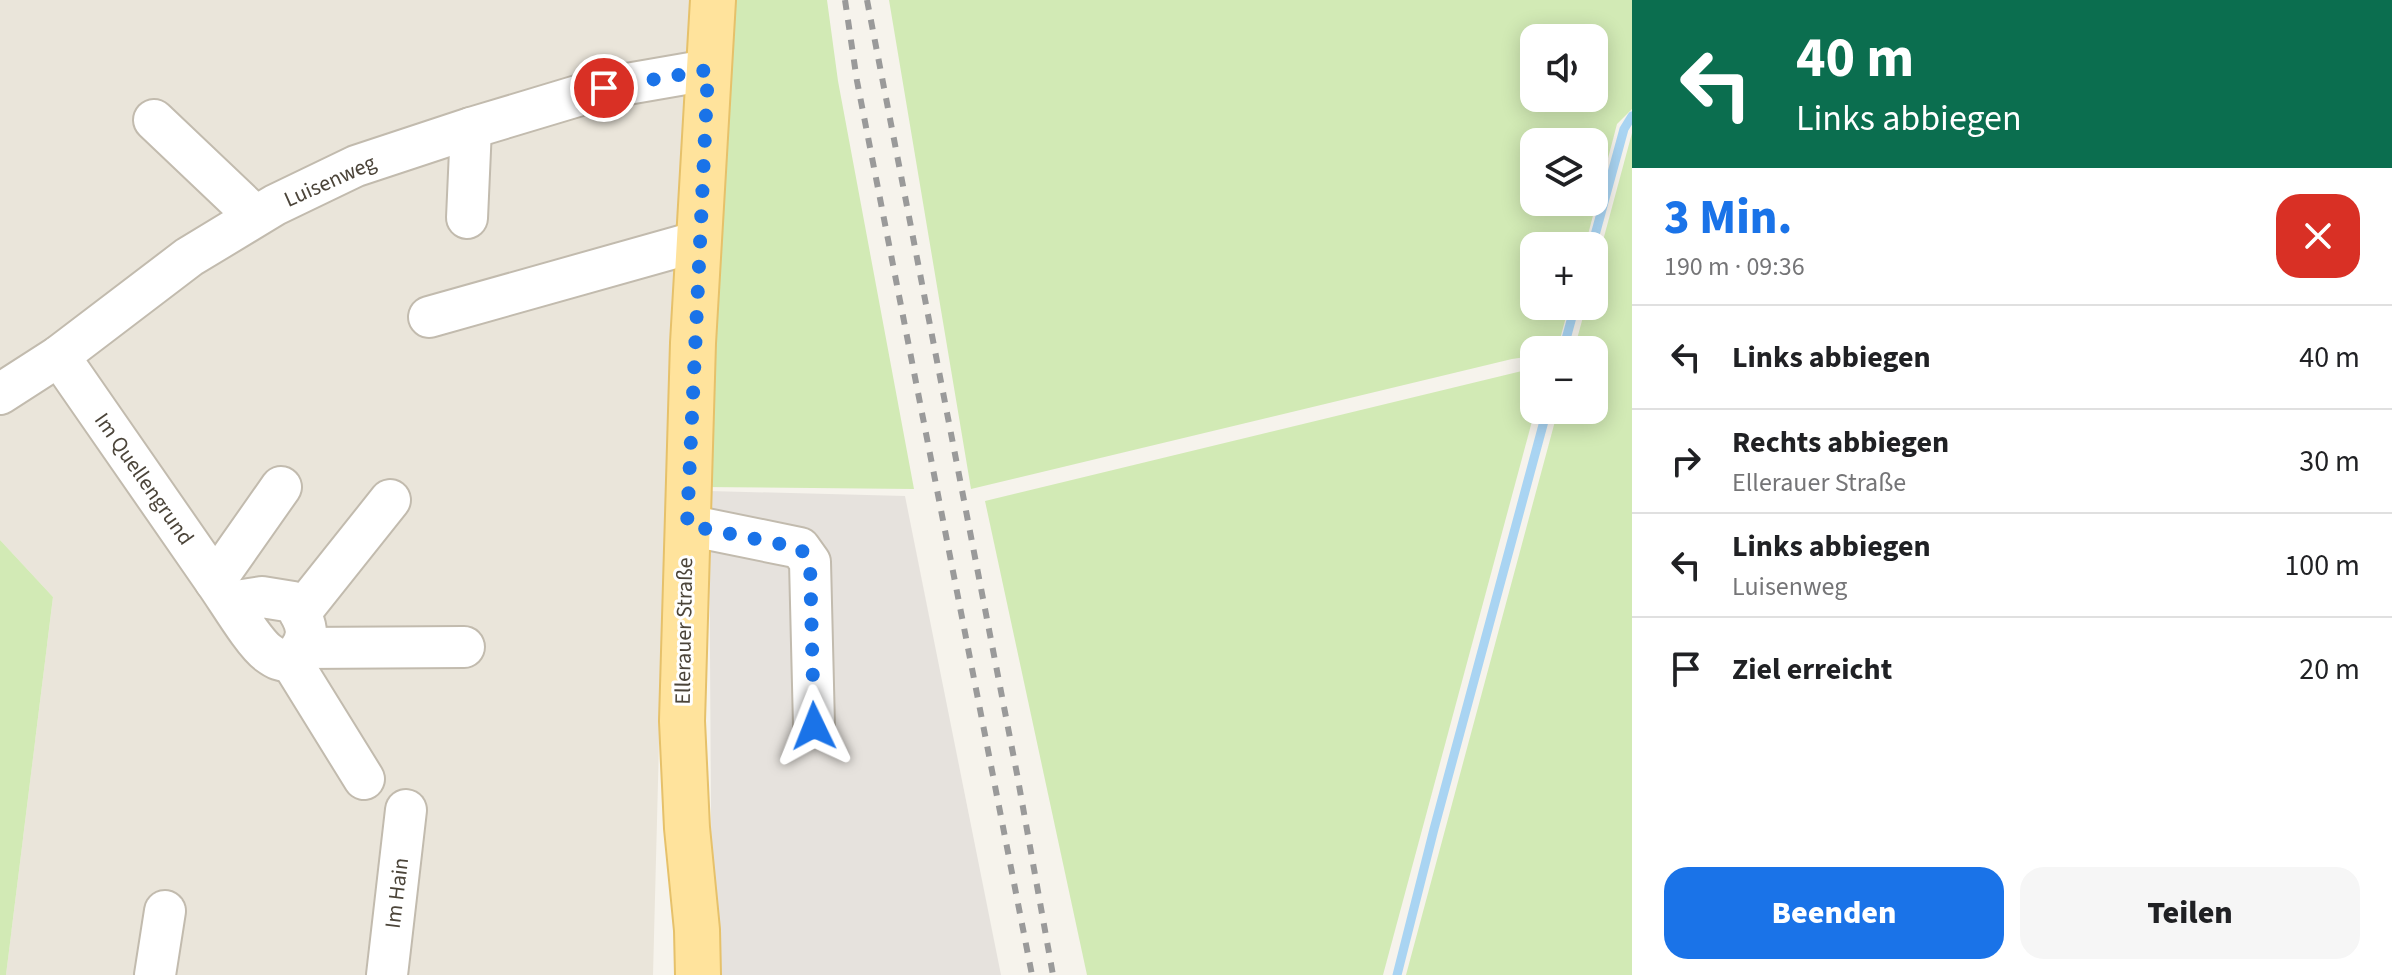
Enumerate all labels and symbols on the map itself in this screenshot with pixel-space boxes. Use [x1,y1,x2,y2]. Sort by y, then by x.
pin [570,54,638,122]
street label: Luisenweg [279,147,381,215]
street label: Im Quellengrund [86,406,202,552]
street label: Ellerauer Straße [667,557,701,705]
position arrow [772,684,856,768]
street label: Im Hain [377,856,417,930]

